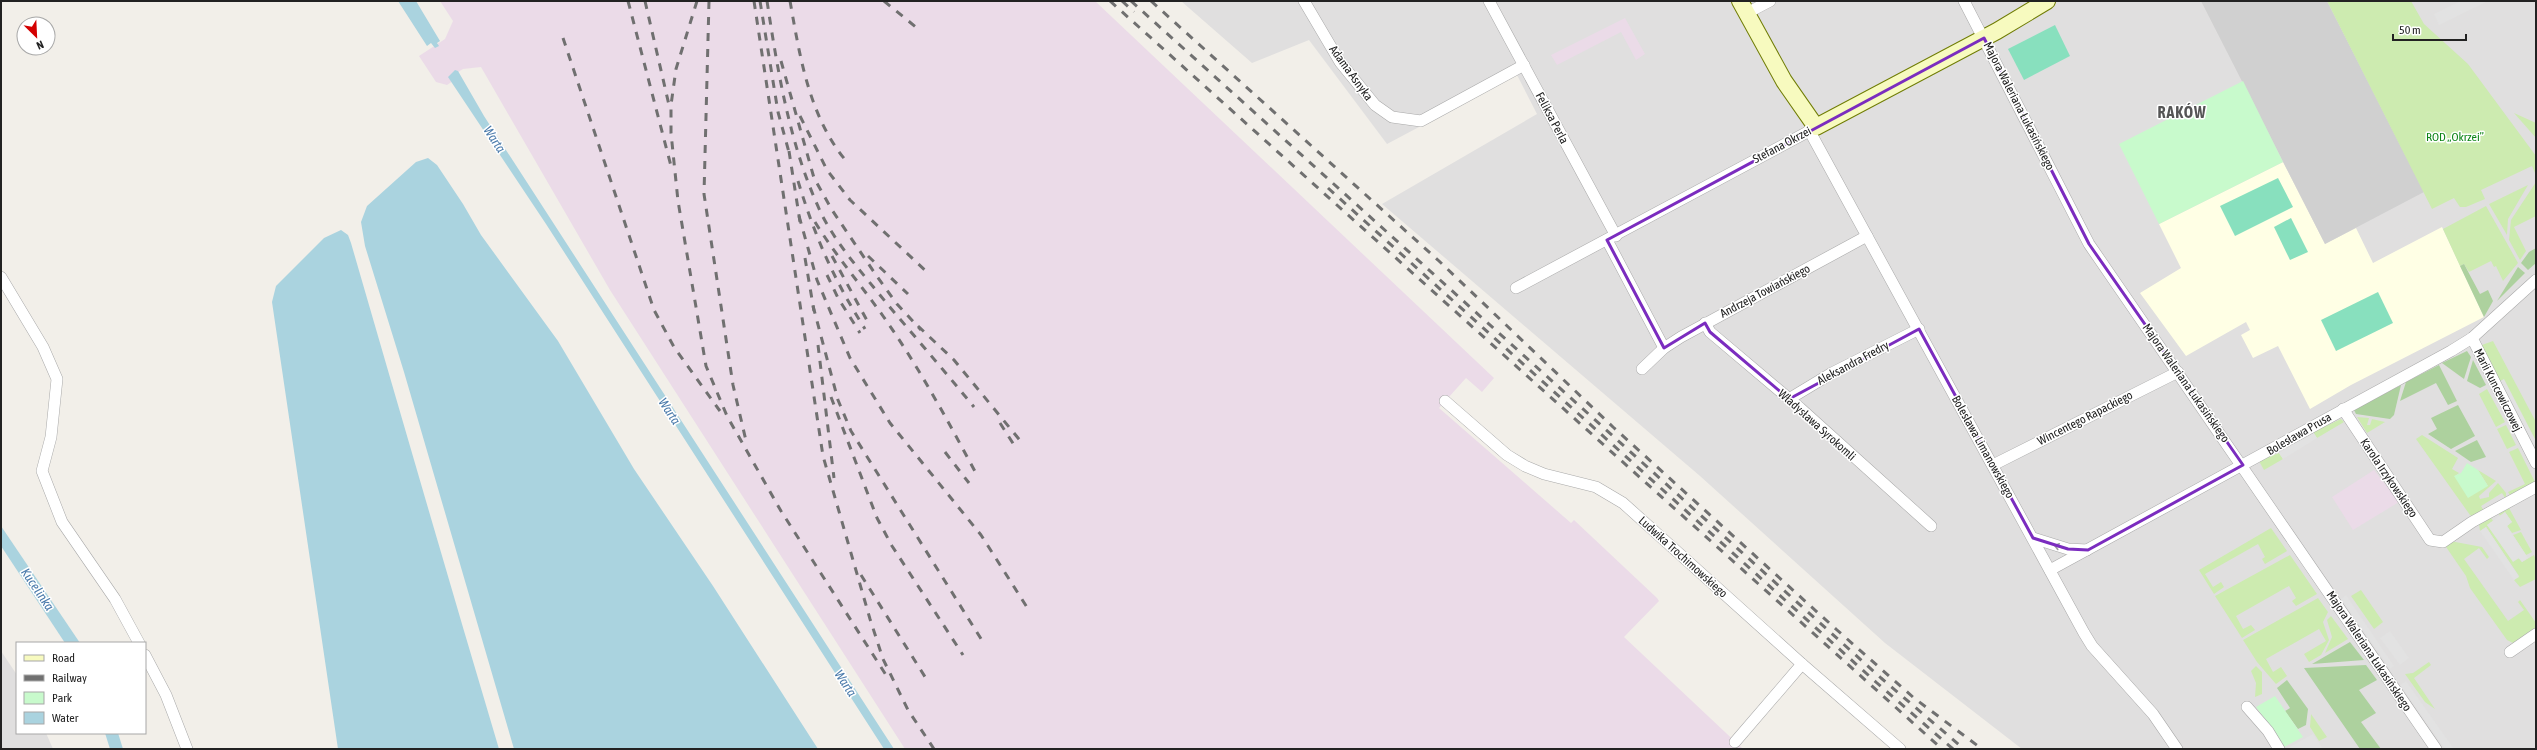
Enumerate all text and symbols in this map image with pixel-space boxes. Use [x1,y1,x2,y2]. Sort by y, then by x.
north arrow [16,16,56,56]
scale bar [2393,16,2466,42]
text: 50 m [2399,23,2421,37]
text: N [35,38,45,52]
street label: Majora Waleriana Łukasińskiego [1981,40,2058,173]
street label: Adama Asnyka [1326,43,1376,103]
street label: Feliksa Perla [1533,90,1571,146]
district label: RAKÓW [2158,103,2206,121]
water label: Warta [481,123,509,155]
street label: Stefana Okrzei [1750,124,1814,166]
park label: ROD „Okrzei” [2426,130,2484,144]
street label: Andrzeja Towiańskiego [1718,261,1813,321]
street label: Majora Waleriana Łukasińskiego [2140,321,2233,445]
street label: Aleksandra Fredry [1815,338,1891,388]
street label: Marii Kuncewiczowej [2471,346,2525,434]
street label: Władysława Syrokomli [1775,386,1859,464]
street label: Wincentego Rapackiego [2035,388,2135,448]
street label: Bolesława Limanowskiego [1949,393,2017,501]
water label: Warta [656,395,684,427]
street label: Bolesława Prusa [2264,410,2334,458]
street label: Karola Irzykowskiego [2357,436,2421,520]
street label: Ludwika Trochimowskiego [1636,513,1731,601]
one-way arrow [2053,542,2066,550]
water label: Kucelinka [18,565,57,613]
street label: Majora Waleriana Łukasińskiego [2324,588,2415,714]
legend [16,642,146,734]
text: Road [52,651,75,665]
water label: Warta [832,667,860,699]
text: Railway [52,671,87,685]
text: Park [52,691,73,705]
text: Water [52,711,79,725]

